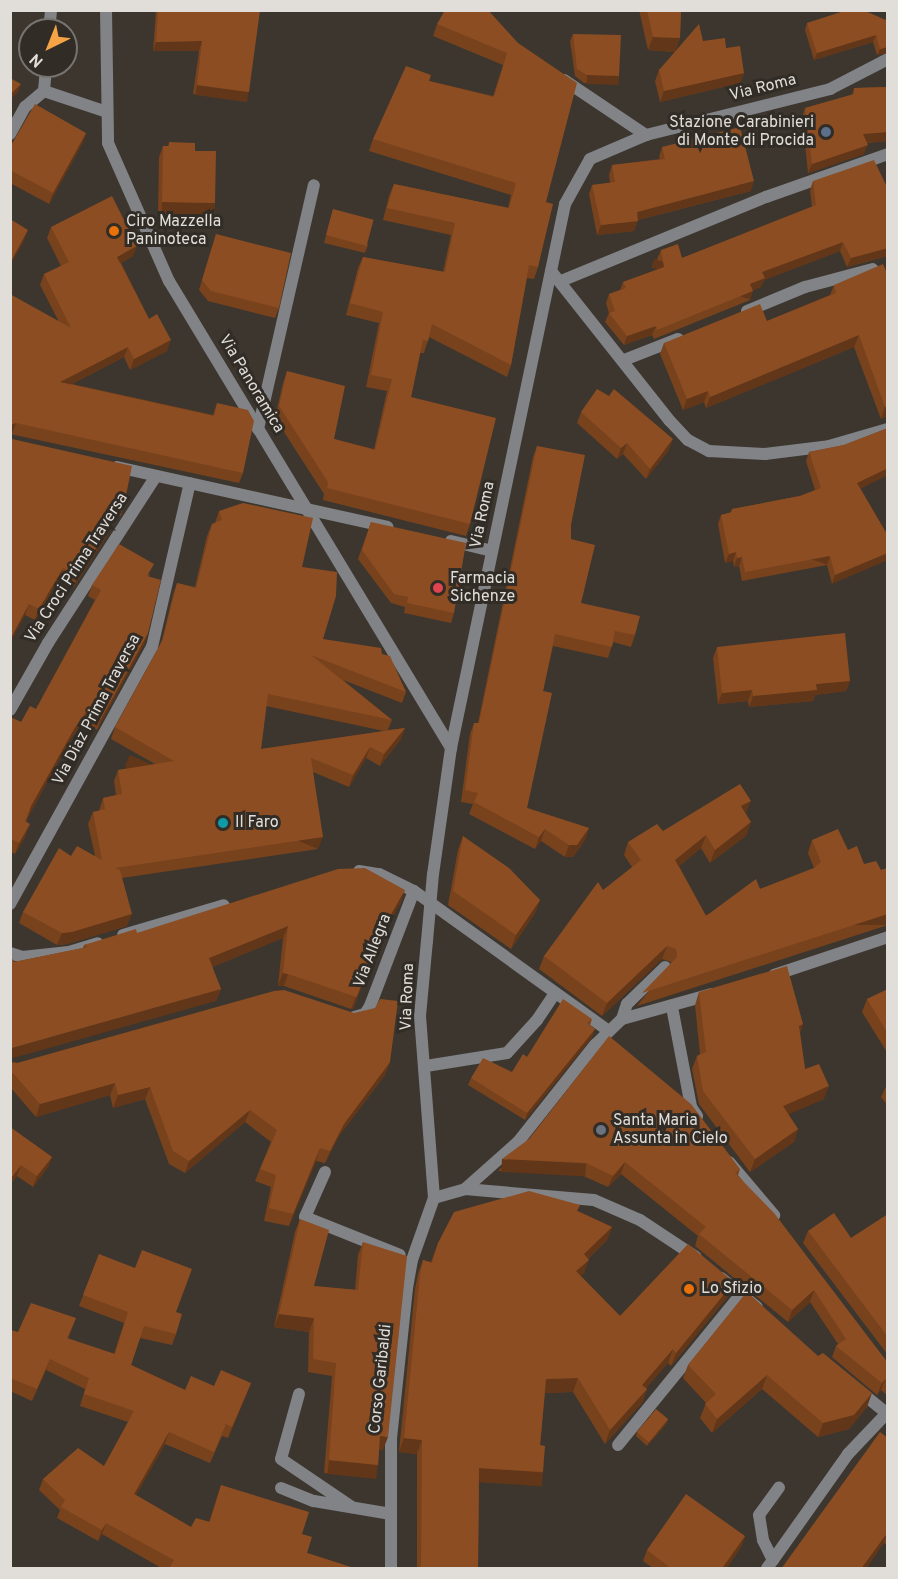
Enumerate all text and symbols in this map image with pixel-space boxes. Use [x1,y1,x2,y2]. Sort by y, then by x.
north arrow [18,18,78,78]
text: N [26,48,48,71]
street label: Via Roma [728,70,798,106]
place label: Stazione Carabinieri di Monte di Procida [669,113,814,151]
marker: Stazione Carabinieri di Monte di Procida [819,125,833,139]
place label: Ciro Mazzella Paninoteca [126,212,221,250]
marker: Ciro Mazzella Paninoteca [107,224,121,238]
street label: Via Panoramica [214,331,288,437]
street label: Via Roma [467,480,499,550]
street label: Via Croci Prima Traversa [21,489,133,647]
place label: Farmacia Sichenze [450,569,515,607]
marker: Farmacia Sichenze [431,581,445,595]
street label: Via Diaz Prima Traversa [49,631,145,789]
place label: Il Faro [235,813,279,833]
marker: Il Faro [216,816,230,830]
street label: Via Allegra [350,911,396,991]
street label: Via Roma [397,963,419,1031]
place label: Santa Maria Assunta in Cielo [613,1111,728,1149]
marker: Santa Maria Assunta in Cielo [594,1123,608,1137]
place label: Lo Sfizio [701,1279,762,1299]
marker: Lo Sfizio [682,1282,696,1296]
street label: Corso Garibaldi [366,1323,396,1435]

